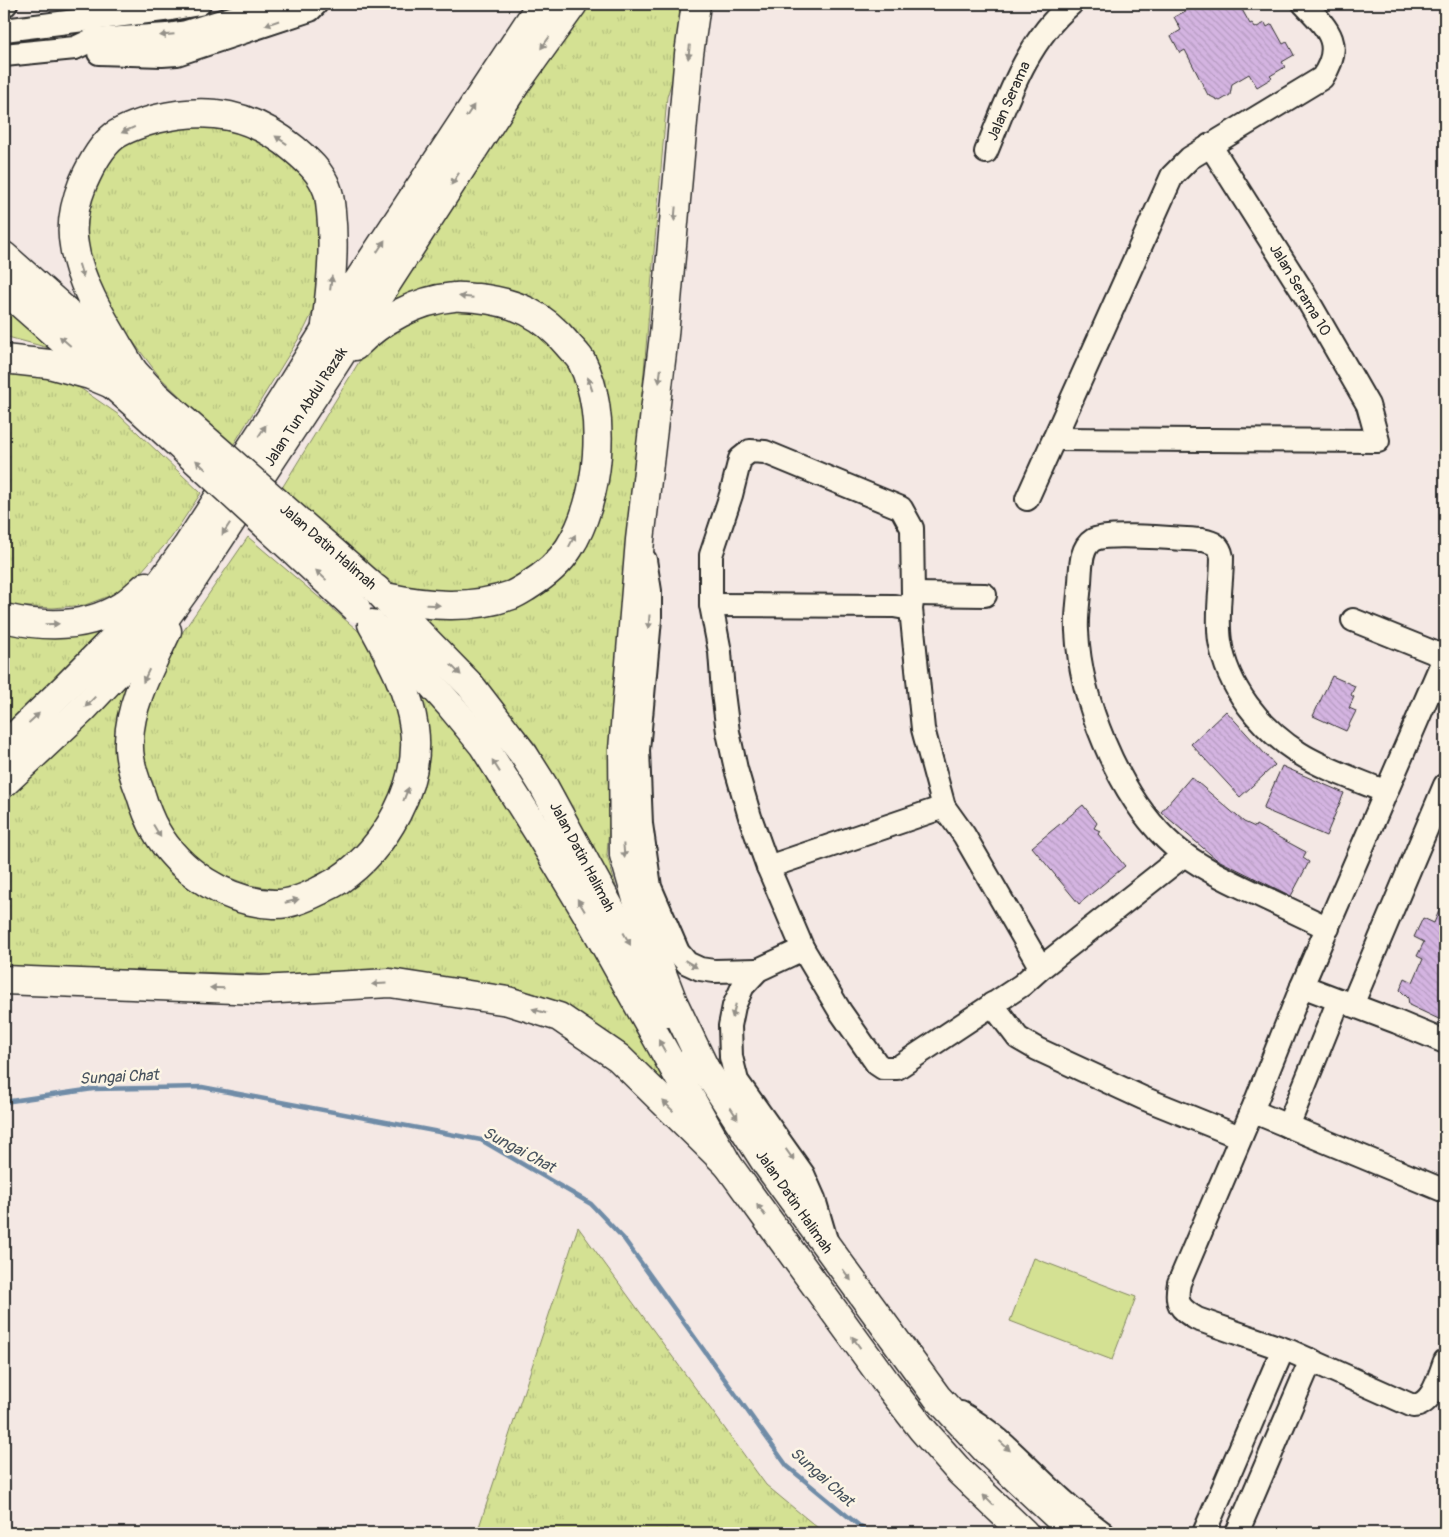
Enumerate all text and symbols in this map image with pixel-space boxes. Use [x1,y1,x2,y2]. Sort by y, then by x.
one-way arrow [264,19,279,27]
one-way arrow [159,31,175,39]
one-way arrow [540,37,550,50]
one-way arrow [685,44,693,60]
street label: Jalan Serama [983,58,1035,144]
one-way arrow [465,104,475,117]
one-way arrow [121,126,135,134]
one-way arrow [274,135,288,145]
one-way arrow [450,172,459,185]
one-way arrow [671,206,679,222]
one-way arrow [376,240,386,253]
street label: Jalan Serama 10 [1265,240,1335,340]
one-way arrow [77,264,85,279]
one-way arrow [327,274,335,290]
one-way arrow [457,293,473,301]
one-way arrow [58,336,71,347]
street label: Jalan Tun Abdul Razak [260,343,352,470]
one-way arrow [656,368,664,384]
one-way arrow [585,376,593,391]
one-way arrow [258,424,267,438]
one-way arrow [195,459,207,471]
street label: Jalan Datin Halimah [276,500,380,594]
one-way arrow [221,522,231,535]
one-way arrow [568,534,576,548]
one-way arrow [314,570,327,581]
one-way arrow [425,601,441,609]
one-way arrow [645,615,653,631]
one-way arrow [44,620,60,628]
one-way arrow [449,664,461,676]
one-way arrow [142,669,150,683]
one-way arrow [84,695,96,707]
one-way arrow [28,712,40,724]
one-way arrow [492,760,501,773]
one-way arrow [402,787,410,801]
street label: Jalan Datin Halimah [545,799,619,915]
one-way arrow [152,824,161,837]
one-way arrow [621,844,629,860]
one-way arrow [284,897,299,905]
one-way arrow [577,898,586,911]
one-way arrow [622,932,631,946]
one-way arrow [684,960,699,968]
one-way arrow [371,980,387,988]
one-way arrow [209,984,225,992]
one-way arrow [729,1003,737,1018]
one-way arrow [531,1007,546,1015]
one-way arrow [657,1039,666,1053]
water label: Sungai Chat [79,1065,161,1089]
one-way arrow [663,1100,675,1112]
one-way arrow [729,1107,738,1120]
water label: Sungai Chat [479,1123,560,1178]
street label: Jalan Datin Halimah [751,1147,837,1257]
one-way arrow [785,1148,795,1162]
one-way arrow [756,1203,766,1217]
one-way arrow [842,1268,852,1282]
one-way arrow [851,1335,861,1349]
one-way arrow [999,1440,1012,1451]
water label: Sungai Chat [786,1443,859,1512]
one-way arrow [982,1494,994,1506]

